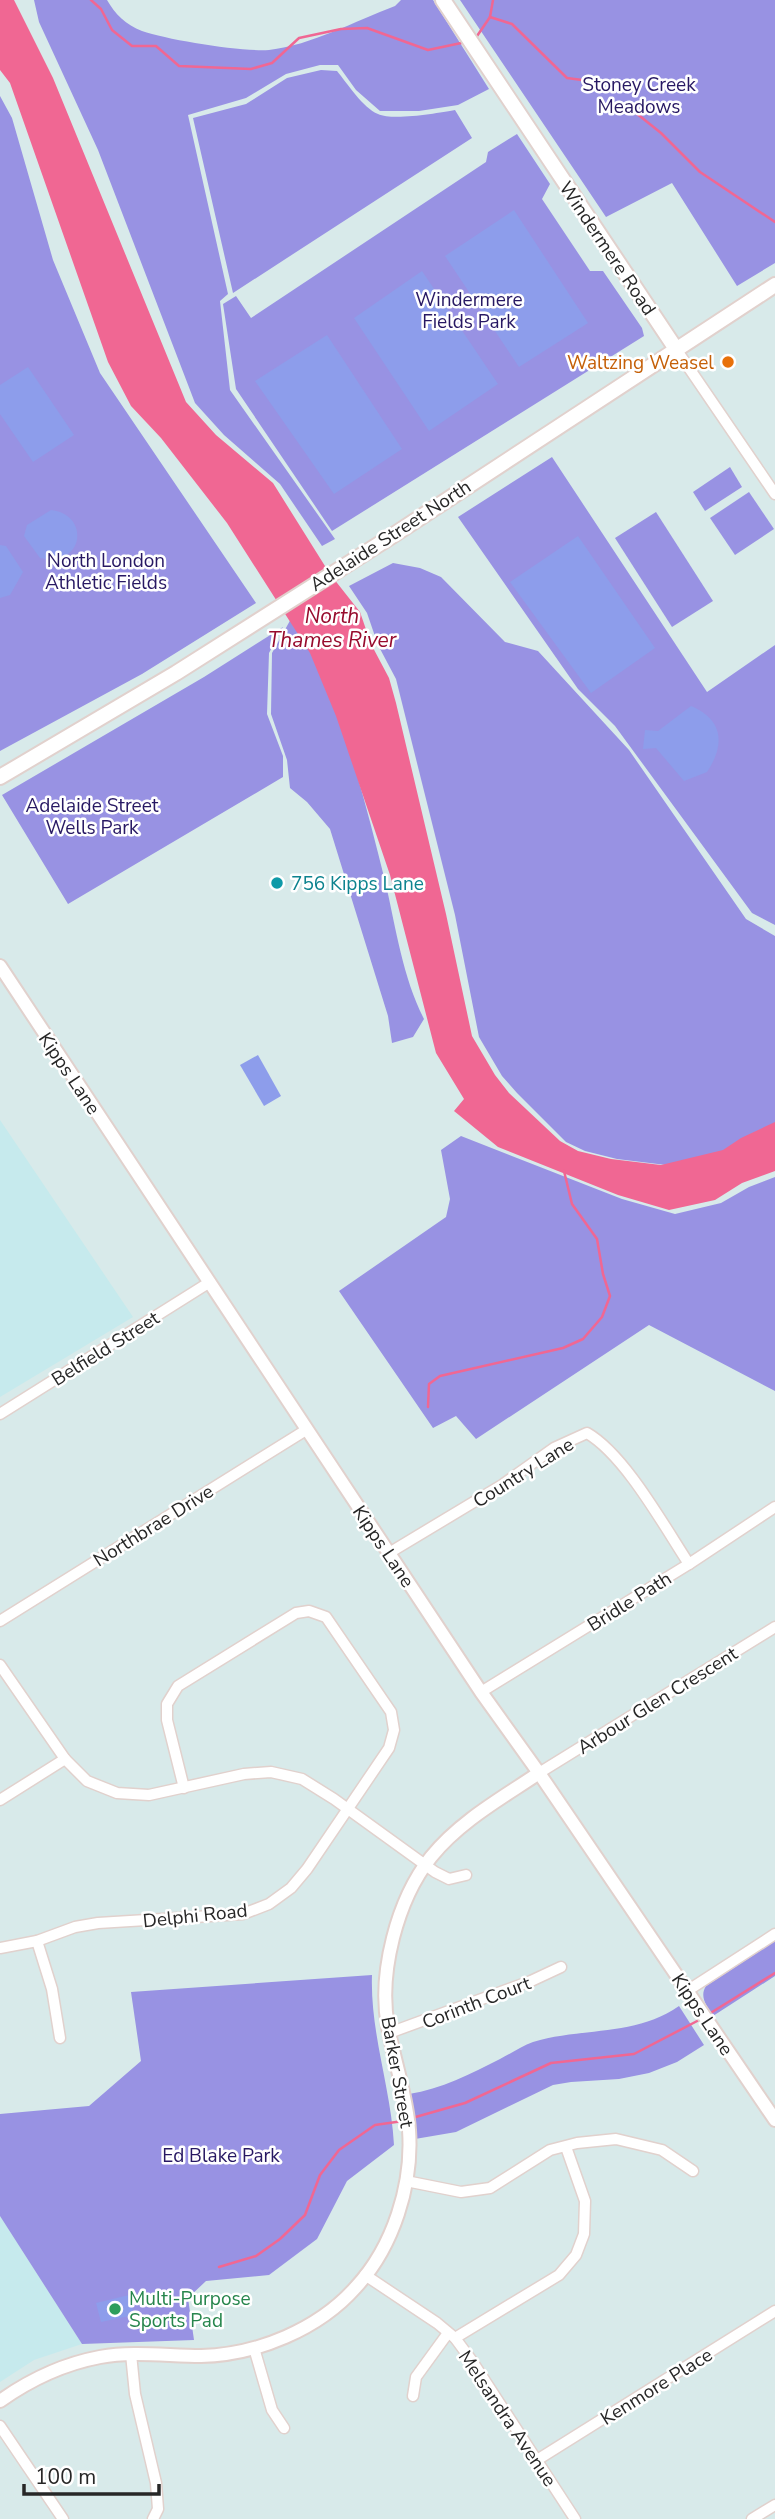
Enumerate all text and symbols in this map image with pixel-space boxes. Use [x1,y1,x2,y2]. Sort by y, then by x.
park label: Stoney Creek Meadows [582,72,696,120]
street label: Windermere Road [553,176,662,321]
park label: Windermere Fields Park [415,287,523,335]
place label: Waltzing Weasel [567,350,714,376]
marker: Waltzing Weasel [720,354,736,370]
street label: Adelaide Street North [305,474,476,598]
park label: North London Athletic Fields [45,548,167,596]
water label: North Thames River [268,602,397,654]
park label: Adelaide Street Wells Park [26,793,159,841]
place label: 756 Kipps Lane [291,871,424,897]
marker: 756 Kipps Lane [269,875,285,891]
street label: Kipps Lane [32,1027,106,1120]
street label: Belfield Street [47,1305,165,1392]
street label: Country Lane [468,1432,579,1514]
street label: Northbrae Drive [88,1478,219,1573]
street label: Kipps Lane [346,1500,420,1593]
street label: Bridle Path [582,1566,677,1638]
street label: Arbour Glen Crescent [572,1641,743,1761]
street label: Delphi Road [141,1898,249,1934]
street label: Kipps Lane [665,1968,739,2061]
street label: Corinth Court [418,1970,535,2036]
street label: Barker Street [374,2014,420,2130]
park label: Ed Blake Park [162,2143,280,2169]
place label: Multi-Purpose Sports Pad [129,2286,251,2334]
marker: Multi-Purpose Sports Pad [107,2301,123,2317]
street label: Kenmore Place [596,2342,717,2432]
street label: Melsandra Avenue [452,2345,562,2492]
scale bar [24,2452,159,2496]
text: 100 m [35,2463,96,2491]

